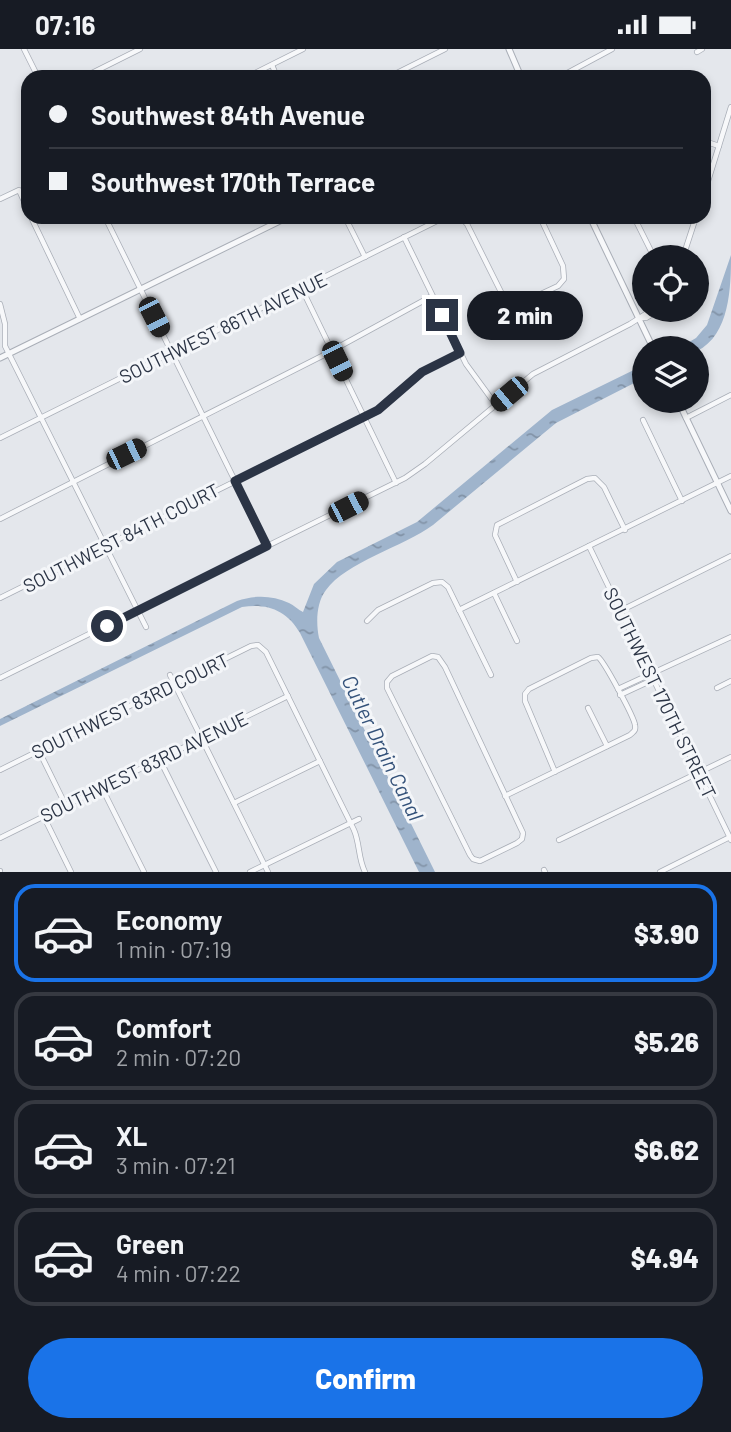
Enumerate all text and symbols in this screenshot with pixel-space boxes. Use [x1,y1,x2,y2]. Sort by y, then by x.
text: 07:16 [35,9,95,40]
text: Southwest 84th Avenue [91,99,365,130]
text: Southwest 170th Terrace [91,166,375,197]
map controls [632,245,709,413]
button: locate [632,245,709,322]
street label: SOUTHWEST 86TH AVENUE [115,267,330,388]
callout: 2 min [466,291,582,339]
car [136,294,173,340]
route end [426,299,458,331]
text: 2 min [497,301,553,329]
button: layers [632,336,709,413]
car [319,338,356,384]
car [487,372,532,416]
car [103,435,150,473]
street label: SOUTHWEST 84TH COURT [19,478,223,597]
car [325,488,372,526]
street label: SOUTHWEST 170TH STREET [599,583,722,802]
route start [91,610,123,642]
street label: SOUTHWEST 83RD COURT [27,648,232,763]
water label: Cutler Drain Canal [337,670,430,825]
street label: SOUTHWEST 83RD AVENUE [36,706,251,827]
icon: car [32,902,95,965]
text: Economy [116,904,222,935]
text: $3.90 [634,918,699,949]
text: 1 min · 07:19 [116,935,232,963]
icon: car [32,1010,95,1073]
text: Comfort [116,1012,212,1043]
text: $5.26 [634,1026,699,1057]
text: 2 min · 07:20 [116,1043,241,1071]
icon: car [32,1118,95,1181]
text: XL [116,1120,147,1151]
text: $6.62 [634,1134,699,1165]
text: 3 min · 07:21 [116,1151,236,1179]
icon: car [32,1226,95,1289]
text: Green [116,1228,184,1259]
text: $4.94 [631,1242,699,1273]
text: 4 min · 07:22 [116,1259,241,1287]
button: Confirm [28,1338,703,1418]

